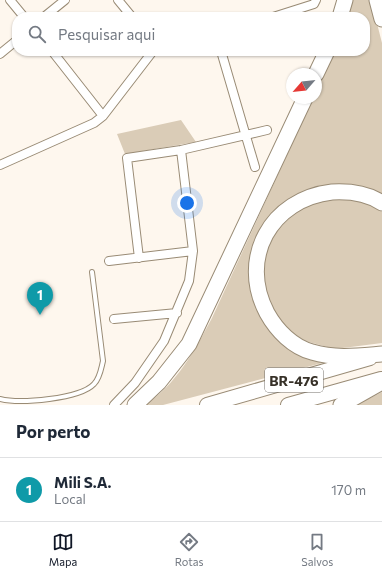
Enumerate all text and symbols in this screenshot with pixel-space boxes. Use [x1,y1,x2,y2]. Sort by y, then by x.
search box [12,12,370,56]
icon: search [26,23,48,45]
text: Pesquisar aqui [58,25,155,43]
north arrow [286,68,322,104]
your location [177,193,197,213]
pin: 1 [27,282,53,315]
road number: BR-476 [265,368,323,392]
text: Por perto [16,421,91,442]
text: Mili S.A. [54,473,111,491]
text: 1 [26,482,32,498]
text: 170 m [331,482,366,498]
text: Local [54,491,86,507]
tab: Mapa [49,531,77,568]
tab: Rotas [175,531,204,568]
tab: Salvos [301,531,333,568]

